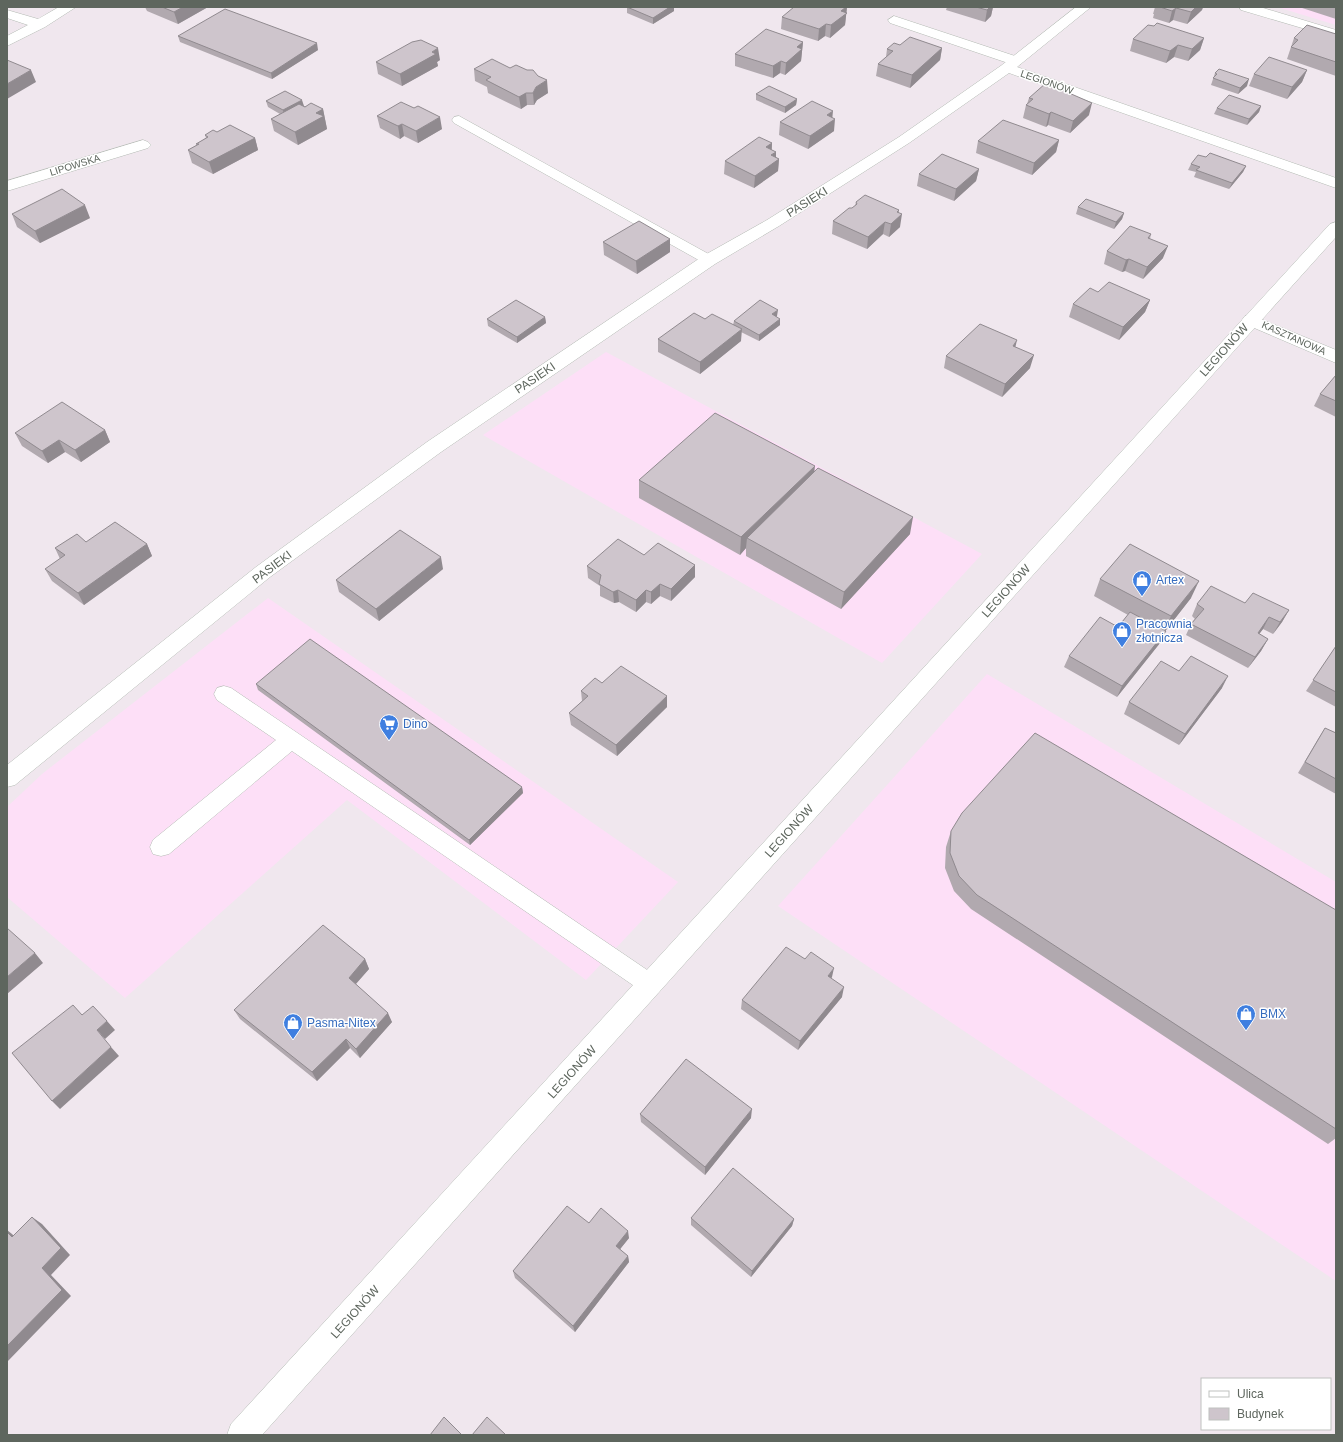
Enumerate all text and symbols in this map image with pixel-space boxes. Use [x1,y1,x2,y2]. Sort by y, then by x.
street label: LEGIONÓW [1019,67,1076,96]
street label: LIPOWSKA [48,152,102,178]
street label: PASIEKI [784,184,830,220]
street label: KASZTANOWA [1260,319,1328,357]
street label: LEGIONÓW [1196,320,1252,379]
street label: PASIEKI [512,359,558,397]
street label: PASIEKI [249,548,295,586]
street label: LEGIONÓW [978,561,1034,620]
shop icon: Artex [1131,569,1153,597]
place label: Artex [1156,573,1184,587]
place label: Pracownia złotnicza [1136,617,1192,645]
shop icon: Pracownia złotnicza [1111,620,1133,648]
supermarket icon: Dino [378,713,400,741]
place label: Dino [403,717,428,731]
street label: LEGIONÓW [761,801,817,860]
shop icon: BMX [1235,1003,1257,1031]
place label: BMX [1260,1007,1286,1021]
shop icon: Pasma-Nitex [282,1012,304,1040]
place label: Pasma-Nitex [307,1016,376,1030]
street label: LEGIONÓW [544,1042,600,1101]
street label: LEGIONÓW [327,1282,383,1341]
legend [1201,1378,1331,1430]
text: Ulica [1237,1387,1264,1401]
text: Budynek [1237,1407,1285,1421]

